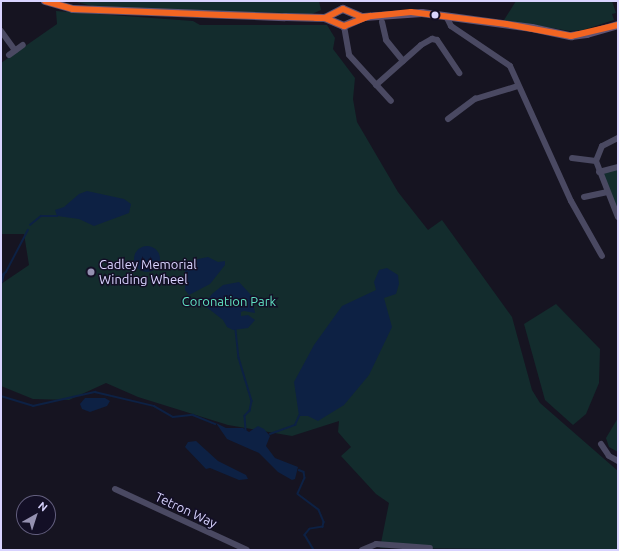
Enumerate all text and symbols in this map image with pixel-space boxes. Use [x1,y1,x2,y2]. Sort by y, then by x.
unlabelled marker [430,10,440,20]
place label: Cadley Memorial Winding Wheel [99,257,197,288]
marker: Cadley Memorial Winding Wheel [86,267,96,277]
park label: Coronation Park [182,293,276,309]
street label: Tetron Way [153,489,219,531]
north arrow [16,495,56,535]
text: N [36,499,50,514]

